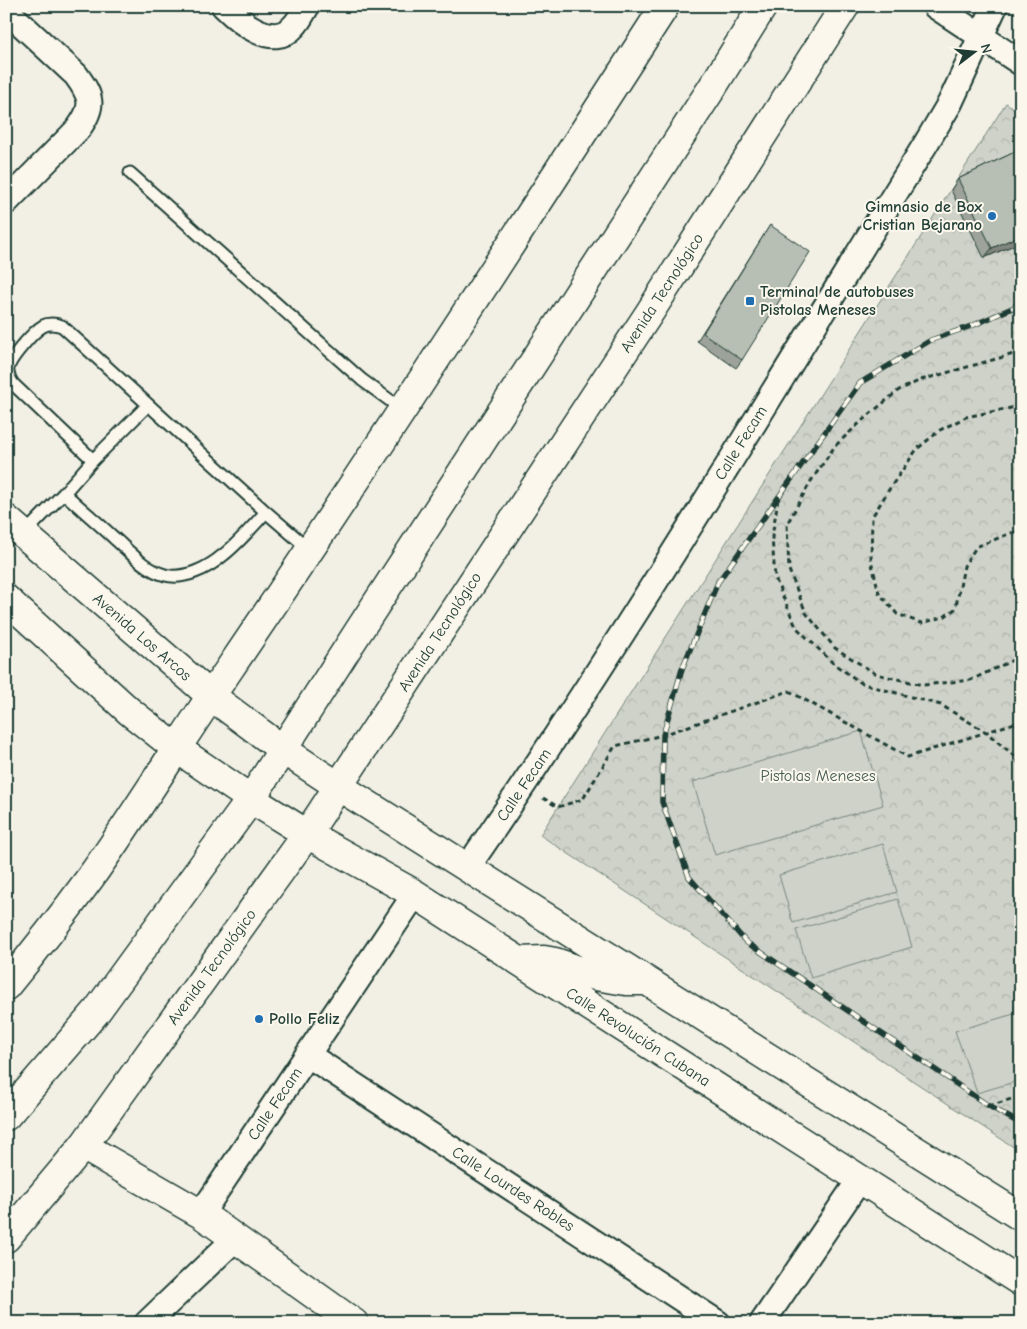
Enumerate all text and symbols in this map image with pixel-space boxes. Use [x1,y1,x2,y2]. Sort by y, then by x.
north arrow [950,28,1000,78]
text: N [977,42,995,55]
place label: Gimnasio de Box Cristian Bejarano [863,198,982,234]
marker: Gimnasio de Box Cristian Bejarano [986,210,998,222]
street label: Avenida Tecnológico [617,230,707,356]
place label: Terminal de autobuses Pistolas Meneses [760,283,914,319]
marker: Terminal de autobuses Pistolas Meneses [744,295,756,307]
street label: Calle Fecam [711,403,771,483]
street label: Avenida Tecnológico [395,569,485,695]
street label: Avenida Los Arcos [89,589,195,685]
street label: Calle Fecam [493,745,555,825]
park label: Pistolas Meneses [760,767,876,785]
street label: Avenida Tecnológico [164,906,260,1028]
street label: Calle Revolución Cubana [563,984,713,1090]
place label: Pollo Feliz [269,1010,339,1028]
marker: Pollo Feliz [253,1013,265,1025]
street label: Calle Fecam [244,1064,306,1144]
street label: Calle Lourdes Robles [449,1143,578,1235]

